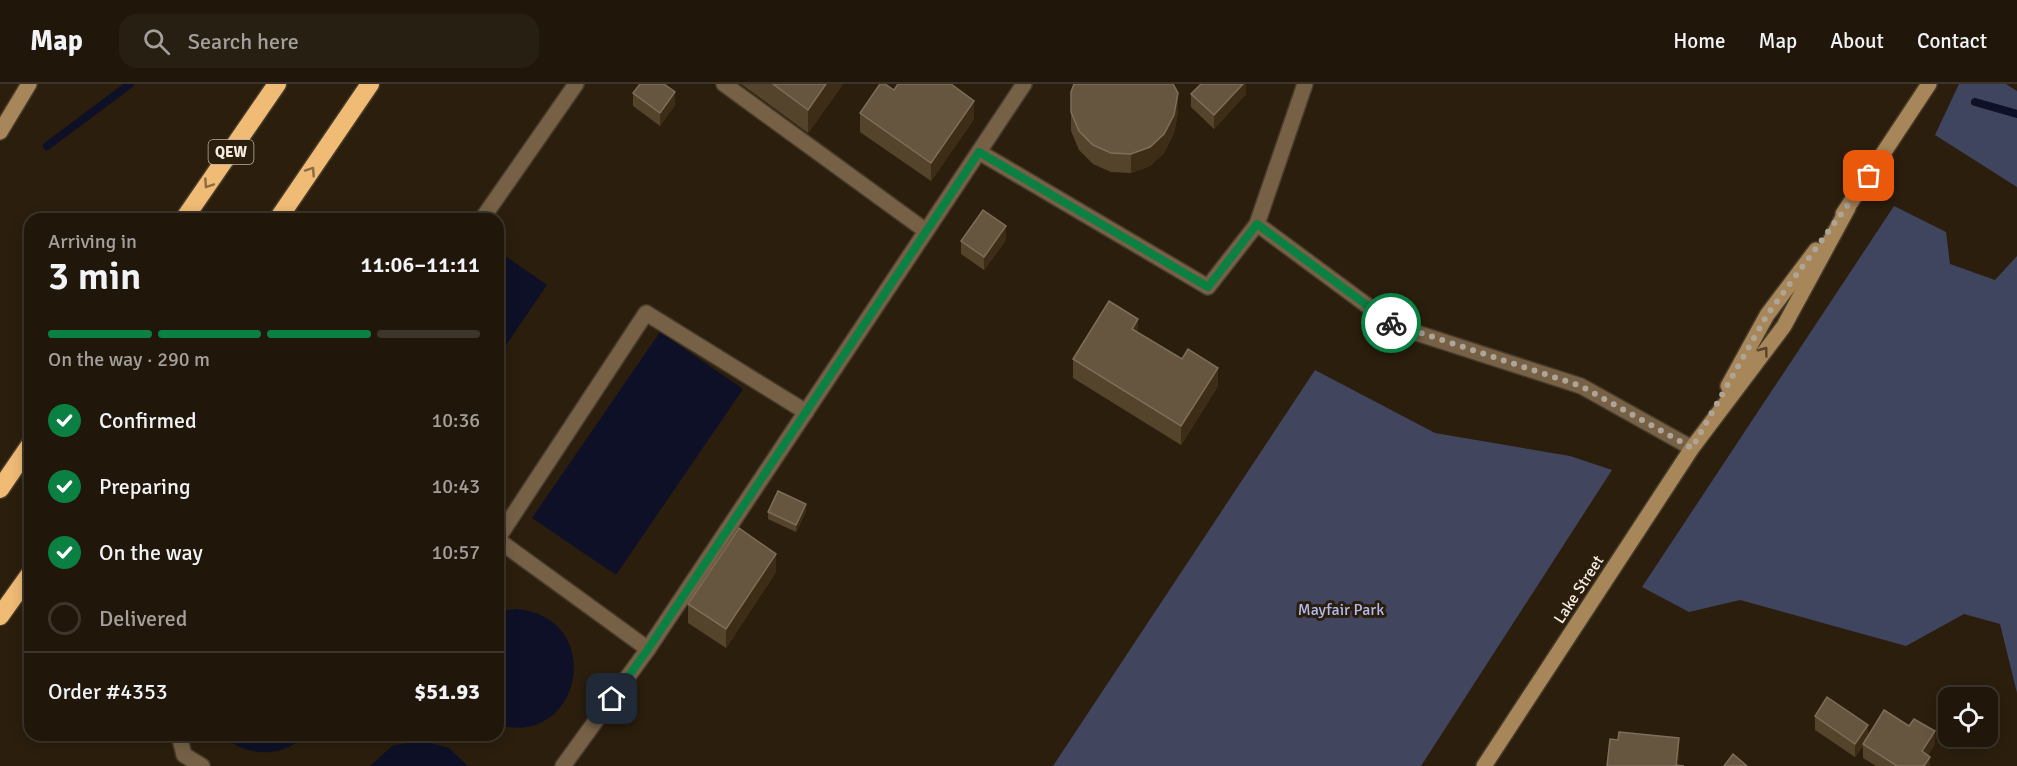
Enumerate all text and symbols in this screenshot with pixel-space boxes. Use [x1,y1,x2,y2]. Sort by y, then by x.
search box [119,14,539,68]
text: Map [30,24,83,58]
icon: search [140,25,173,58]
text: Search here [188,28,299,55]
text: Home [1673,28,1726,54]
text: Map [1759,28,1797,54]
text: About [1830,28,1884,54]
text: Contact [1917,28,1987,54]
road number: QEW [208,140,254,164]
pin [1843,150,1894,201]
icon: bag [1852,159,1885,192]
one-way arrow [304,166,315,177]
one-way arrow [204,178,215,189]
text: Arriving in [48,229,137,254]
text: 11:06–11:11 [361,251,480,278]
text: 3 min [48,252,141,300]
courier [1361,293,1421,353]
icon: bike [1375,307,1408,340]
text: On the way · 290 m [48,347,210,372]
one-way arrow [1757,347,1768,358]
icon: check [48,404,81,437]
text: Confirmed [99,407,197,434]
text: 10:36 [431,408,480,433]
icon: check [48,470,81,503]
text: Preparing [99,473,191,500]
text: 10:43 [431,474,480,499]
icon: check [48,536,81,569]
text: On the way [99,539,203,566]
text: 10:57 [431,540,480,565]
street label: Lake Street [1549,551,1608,627]
park label: Mayfair Park [1298,600,1384,620]
text: Delivered [99,605,187,632]
pin [586,673,637,724]
text: Order #4353 [48,678,168,705]
text: $51.93 [414,678,480,705]
icon: home [595,682,628,715]
map controls [1938,687,1998,747]
button: locate [1938,687,1998,747]

